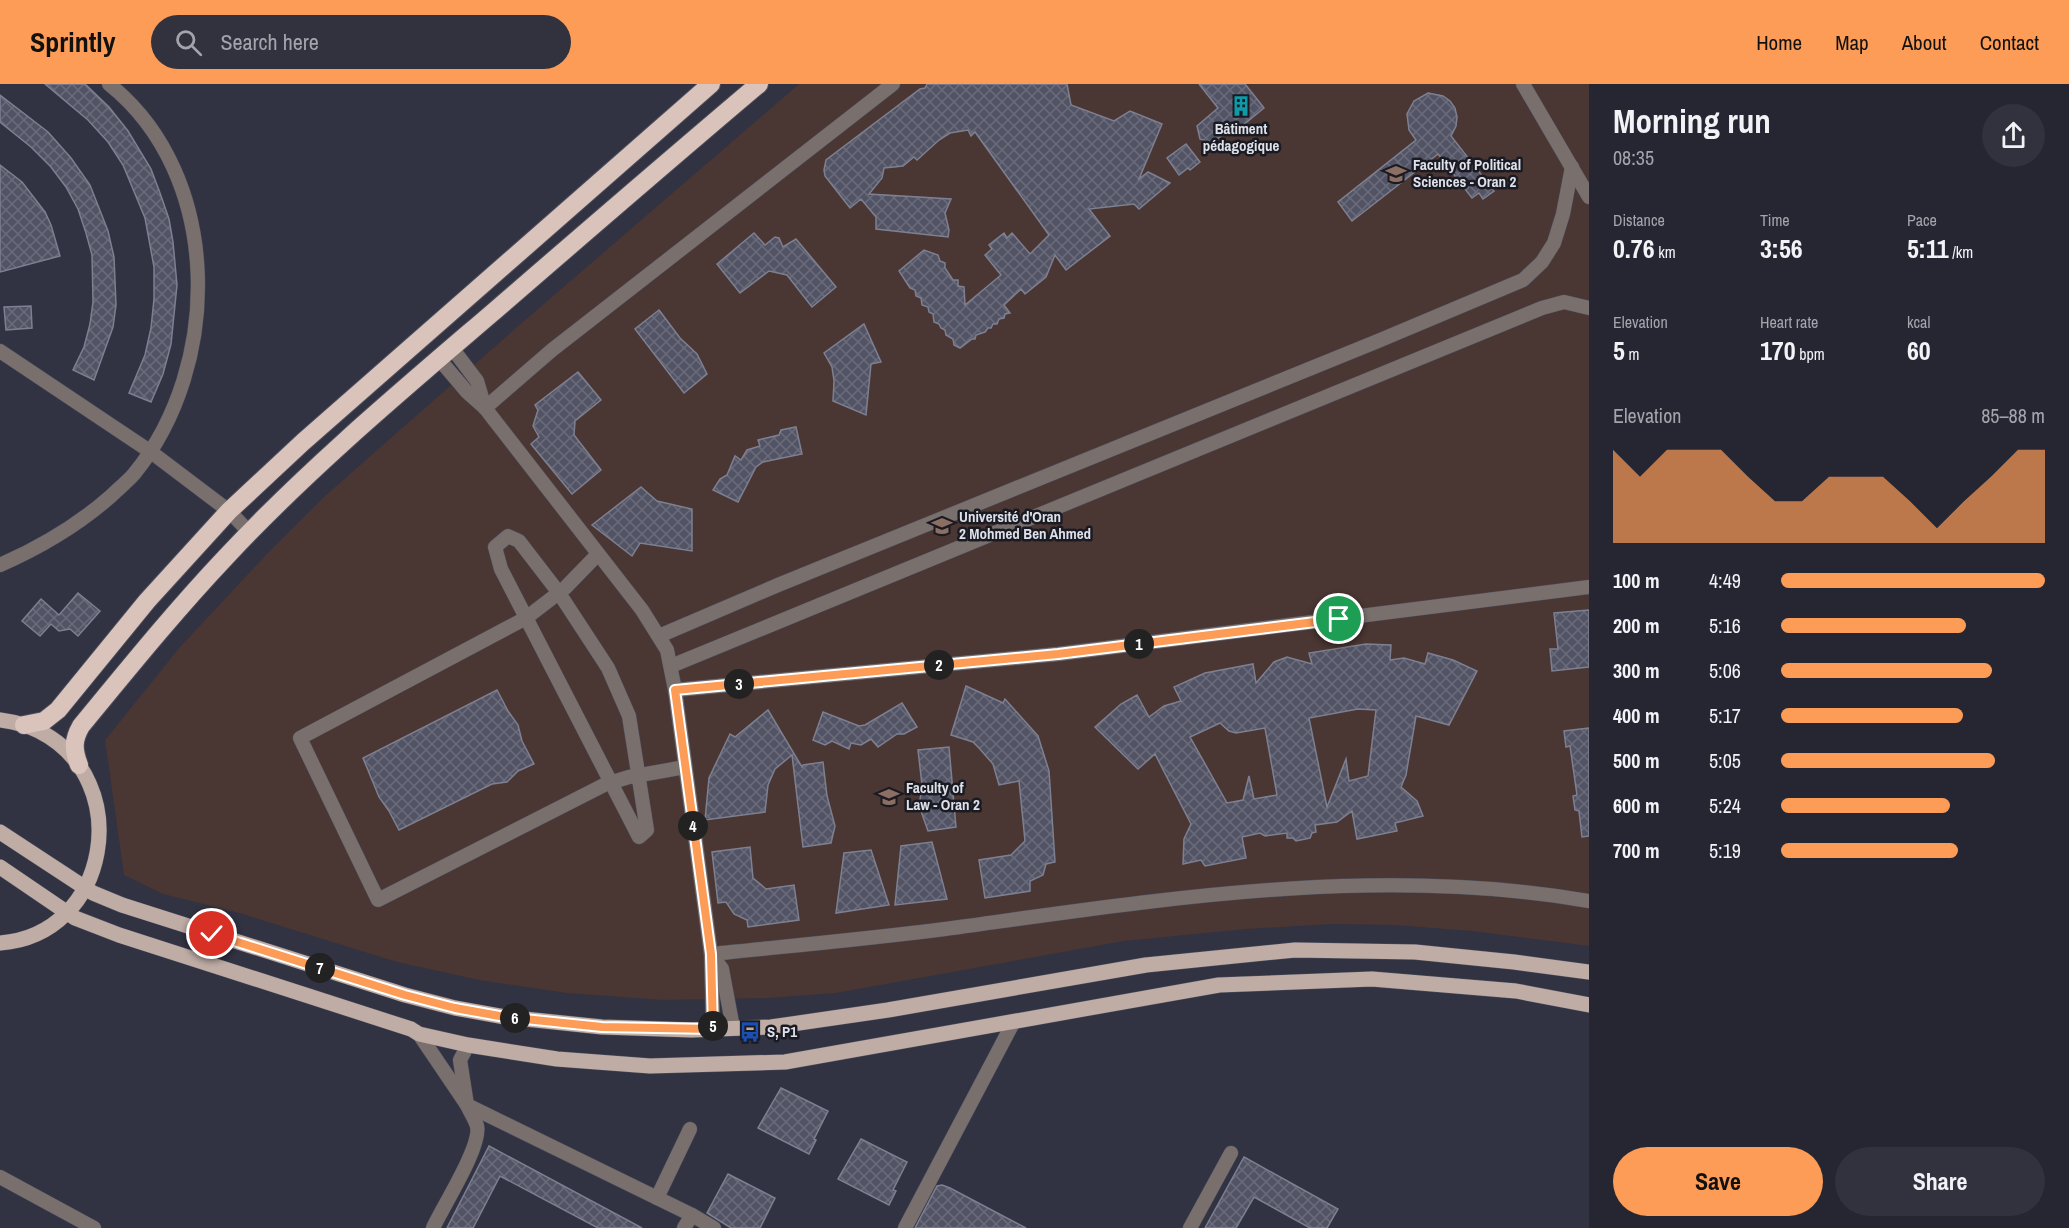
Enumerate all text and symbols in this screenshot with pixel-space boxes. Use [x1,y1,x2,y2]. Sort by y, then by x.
search box [151,15,571,69]
text: Sprintly [30,23,115,61]
icon: search [172,26,205,59]
text: Search here [220,27,319,57]
text: Home [1756,28,1802,57]
text: Map [1835,28,1869,57]
text: About [1902,28,1947,57]
text: Contact [1980,28,2039,57]
building icon: Bâtiment pédagogique [1229,94,1253,118]
text: Morning run [1613,99,1771,143]
button: share [1982,104,2045,167]
place label: Bâtiment pédagogique [1203,118,1279,156]
text: 08:35 [1613,144,1654,171]
place label: Faculty of Political Sciences - Oran 2 [1413,154,1521,192]
school or university icon: Faculty of Political Sciences - Oran 2 [1384,162,1408,186]
text: Distance [1613,209,1665,231]
text: Time [1760,209,1790,231]
text: Pace [1907,209,1937,231]
text: 0.76 [1613,231,1655,266]
text: 3:56 [1760,231,1803,266]
text: 5:11 [1907,231,1949,266]
text: km [1655,241,1676,263]
text: /km [1949,241,1973,263]
text: Elevation [1613,311,1668,333]
text: Heart rate [1760,311,1818,333]
text: kcal [1907,311,1930,333]
text: 5 [1613,333,1625,368]
text: 170 [1760,333,1796,368]
text: 60 [1907,333,1931,368]
text: m [1625,343,1639,365]
text: bpm [1796,343,1825,365]
text: Elevation [1613,402,1681,429]
text: 85–88 m [1981,402,2045,429]
place label: Université d'Oran 2 Mohmed Ben Ahmed [959,506,1091,544]
school or university icon: Université d'Oran 2 Mohmed Ben Ahmed [930,514,954,538]
text: 100 m [1613,567,1660,594]
text: 4:49 [1709,567,1741,594]
pin [1313,593,1364,644]
icon: arrive [1322,602,1355,635]
text: 200 m [1613,612,1660,639]
text: 5:16 [1709,612,1741,639]
pin: 1 [1124,629,1154,659]
text: 1 [1135,633,1143,655]
pin: 2 [924,650,954,680]
text: 2 [935,654,943,676]
text: 300 m [1613,657,1660,684]
text: 5:06 [1709,657,1741,684]
pin: 3 [724,669,754,699]
text: 3 [735,673,743,695]
text: 400 m [1613,702,1660,729]
text: 5:17 [1709,702,1741,729]
text: 500 m [1613,747,1660,774]
text: 5:05 [1709,747,1741,774]
place label: Faculty of Law - Oran 2 [906,777,980,815]
school or university icon: Faculty of Law - Oran 2 [877,785,901,809]
text: 600 m [1613,792,1660,819]
text: 5:24 [1709,792,1741,819]
pin: 4 [678,811,708,841]
text: 4 [689,815,697,837]
text: 700 m [1613,837,1660,864]
text: 5:19 [1709,837,1741,864]
pin [186,908,237,959]
icon: check [195,917,228,950]
pin: 7 [305,953,335,983]
text: 7 [316,957,324,979]
pin: 6 [500,1003,530,1033]
text: 6 [511,1007,519,1029]
pin: 5 [698,1011,728,1041]
text: 5 [709,1015,717,1037]
bus stop icon: S, P1 [738,1020,762,1044]
place label: S, P1 [767,1021,797,1042]
button: Save [1613,1147,1823,1216]
button: Share [1835,1147,2045,1216]

